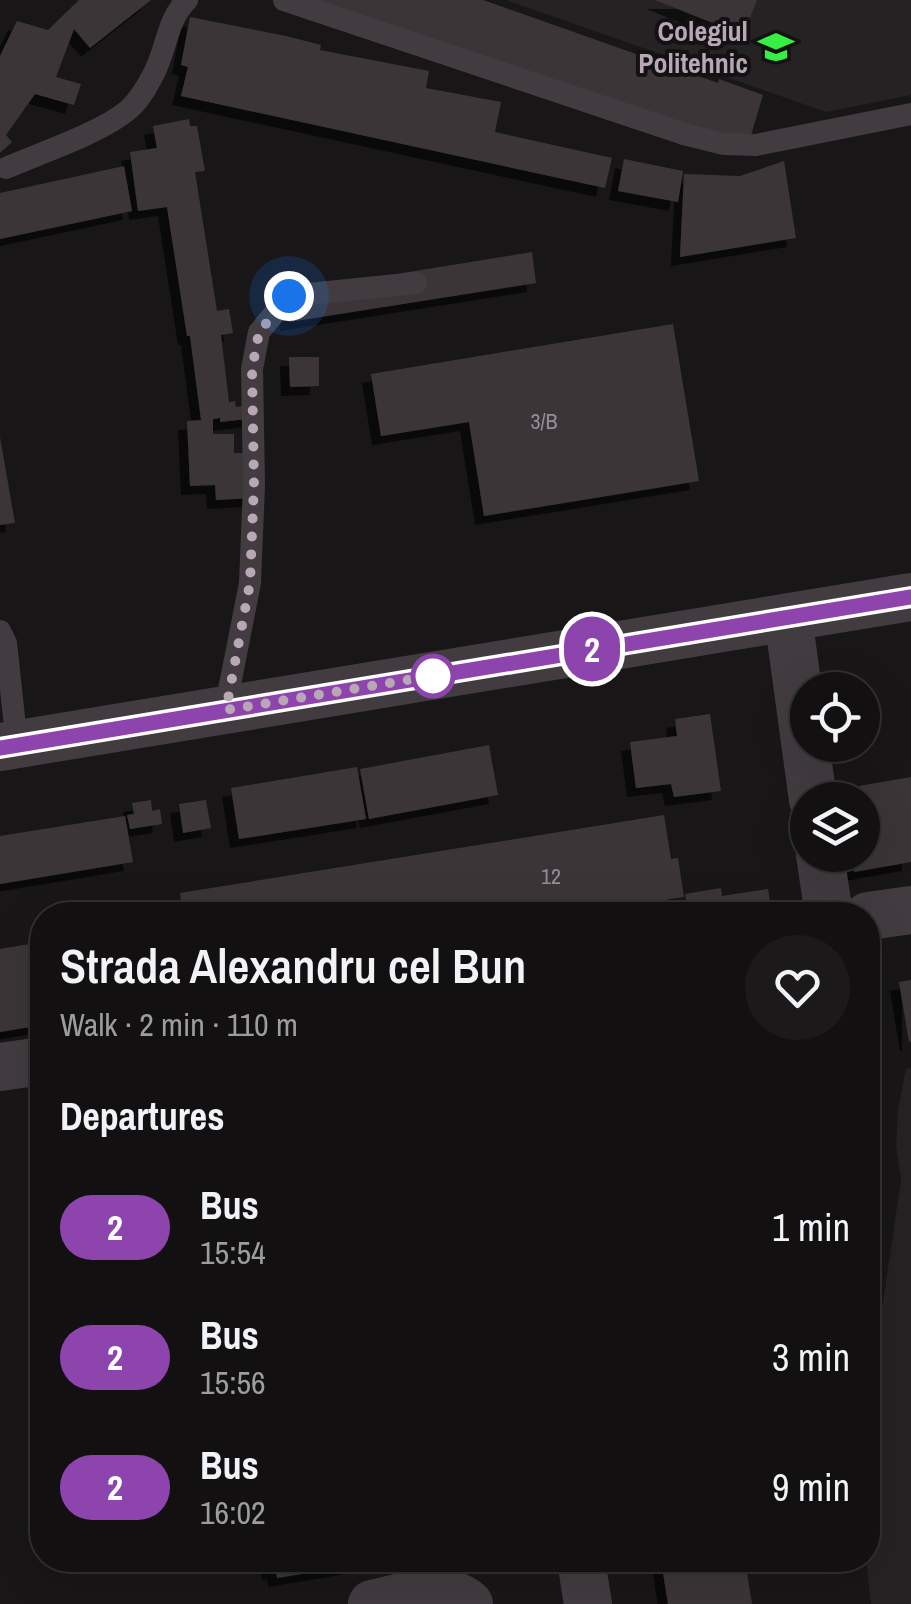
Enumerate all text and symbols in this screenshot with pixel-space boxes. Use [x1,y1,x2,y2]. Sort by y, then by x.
place label: Colegiul Politehnic [638,12,748,82]
school or university icon: Colegiul Politehnic [757,28,795,66]
your location [264,271,314,321]
house number: 3/B [530,406,558,436]
line badge: 2 [560,616,624,682]
text: 2 [584,626,600,673]
unlabelled marker [412,655,454,697]
map controls [790,672,880,872]
button: locate [790,672,880,762]
button: layers [790,782,880,872]
house number: 12 [541,861,561,891]
text: Strada Alexandru cel Bun [60,933,526,998]
button: heart [745,935,850,1040]
text: Walk · 2 min · 110 m [60,1003,298,1046]
text: Departures [60,1091,225,1142]
text: Bus [200,1180,259,1231]
text: 1 min [772,1202,850,1253]
text: 2 [107,1204,123,1251]
text: 15:54 [200,1231,266,1274]
text: Bus [200,1310,259,1361]
text: 3 min [772,1332,850,1383]
text: 2 [107,1334,123,1381]
text: 15:56 [200,1361,266,1404]
text: Bus [200,1440,259,1491]
text: 9 min [772,1462,850,1513]
text: 2 [107,1464,123,1511]
text: 16:02 [200,1491,266,1534]

